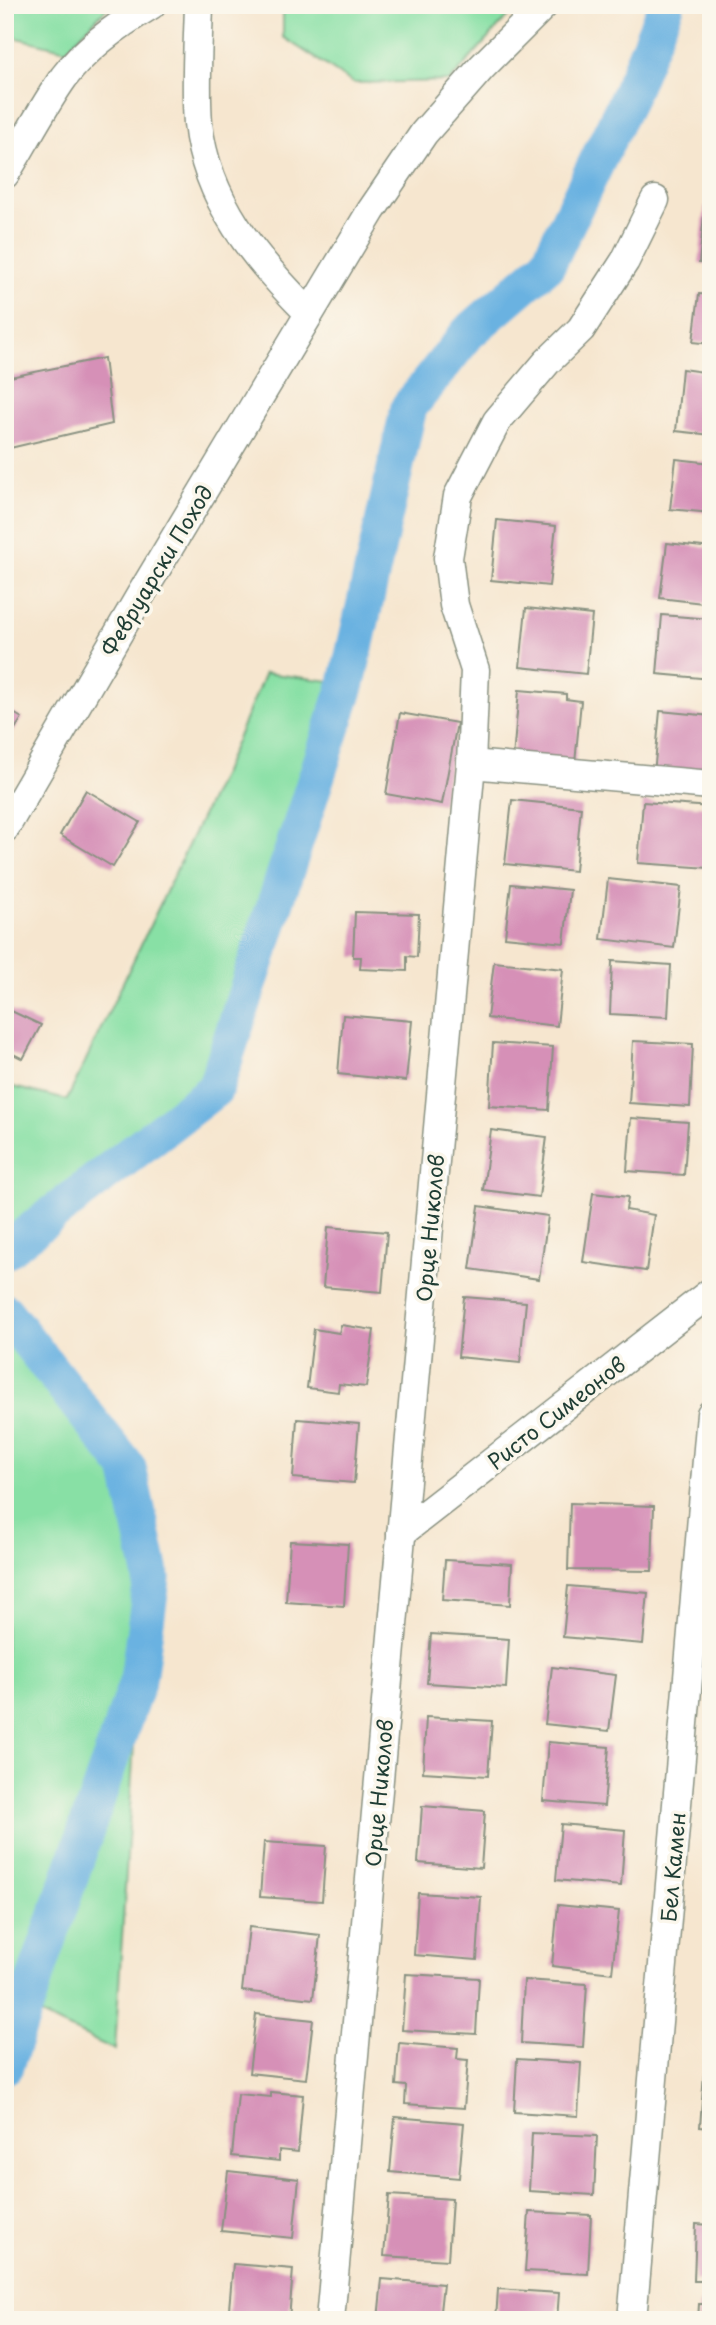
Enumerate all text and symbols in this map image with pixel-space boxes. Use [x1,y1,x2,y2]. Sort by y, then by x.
street label: Февруарски Поход [92,478,220,662]
street label: Орце Николов [407,1153,451,1303]
street label: Ристо Симеонов [480,1348,632,1476]
street label: Орце Николов [356,1718,400,1868]
street label: Бел Камен [651,1811,693,1923]

